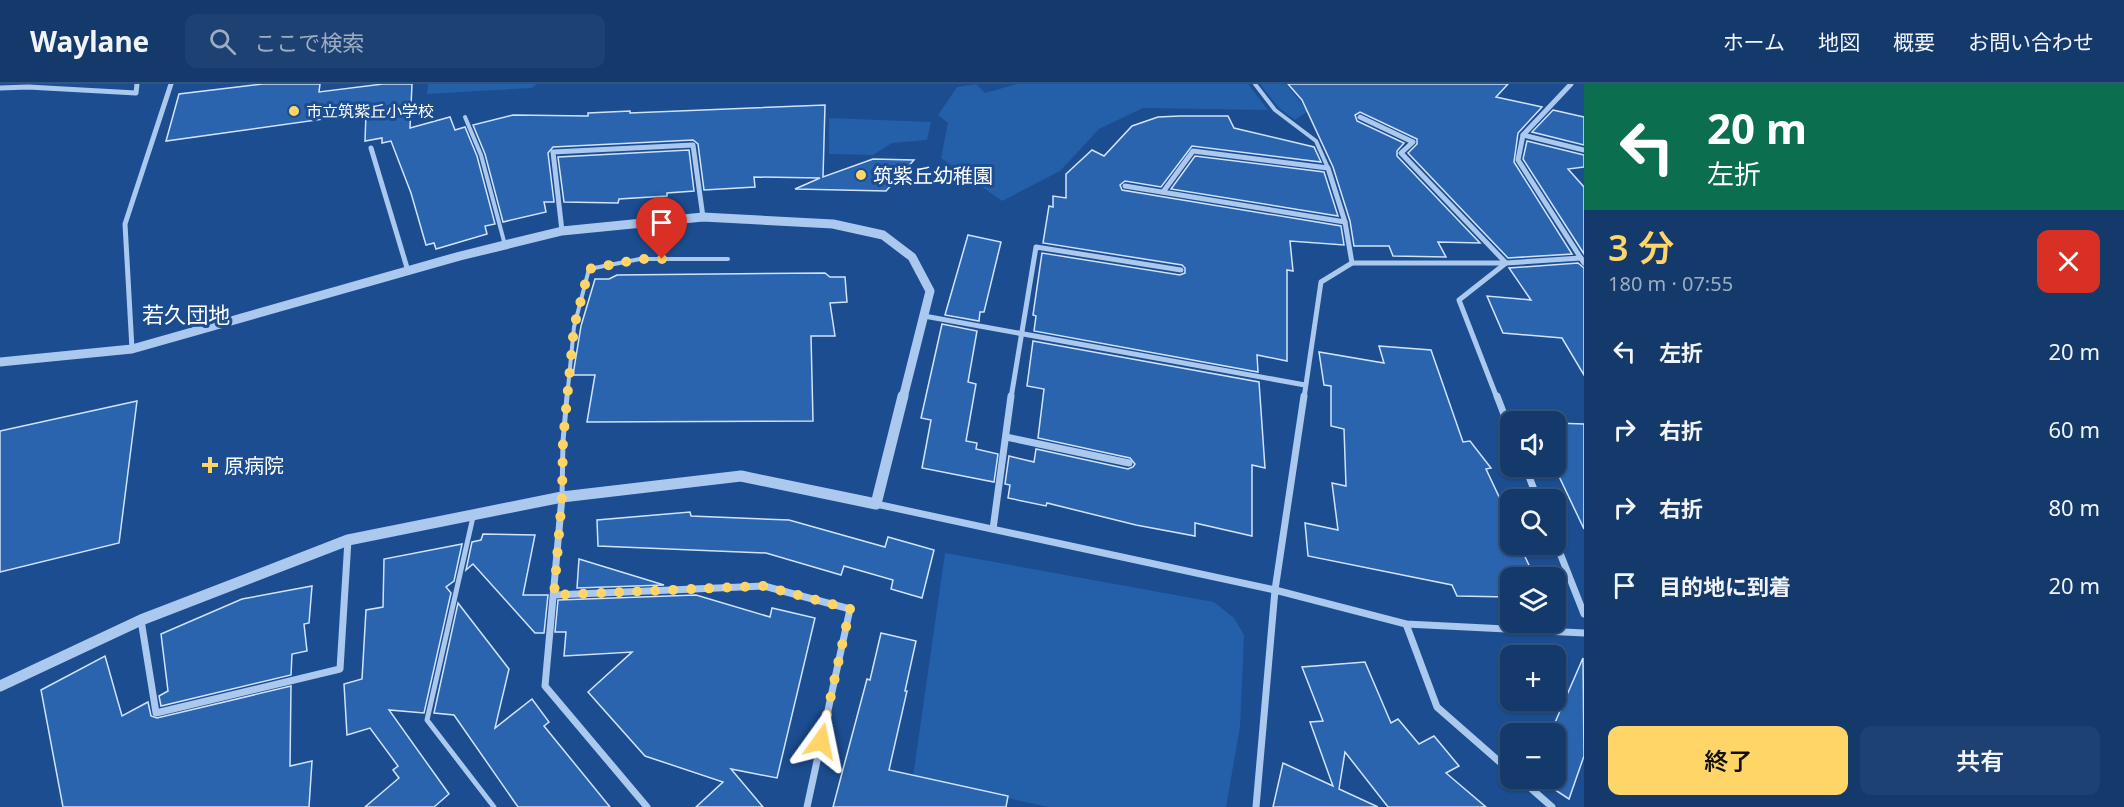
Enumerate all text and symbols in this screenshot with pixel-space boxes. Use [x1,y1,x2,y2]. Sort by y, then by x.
search box [185,14,605,68]
text: Waylane [30,22,149,60]
icon: search [206,25,239,58]
text: ここで検索 [254,27,364,57]
text: ホーム [1723,28,1785,56]
text: 地図 [1818,28,1860,56]
text: 概要 [1893,28,1935,56]
text: お問い合わせ [1968,28,2094,56]
text: 20 m [1707,99,1807,156]
place label: 市立筑紫丘小学校 [306,100,434,122]
marker: 市立筑紫丘小学校 [287,104,301,118]
icon: left [1608,108,1686,186]
text: 左折 [1707,155,1761,192]
place label: 筑紫丘幼稚園 [873,162,993,189]
marker: 筑紫丘幼稚園 [854,168,868,182]
pin [636,197,687,259]
icon: arrive [645,206,678,239]
text: 3 分 [1608,223,1674,272]
button: close [2037,230,2100,293]
text: 180 m · 07:55 [1608,270,1733,297]
district label: 若久団地 [142,299,230,329]
icon: left [1608,335,1641,368]
text: 20 m [2049,336,2100,366]
text: 左折 [1659,337,1703,367]
map controls [1500,411,1566,789]
button: sound [1500,411,1566,477]
icon: right [1608,413,1641,446]
text: 60 m [2049,414,2100,444]
text: 右折 [1659,415,1703,445]
place label: 原病院 [224,452,284,479]
marker: 原病院 [201,456,219,474]
button: search [1500,489,1566,555]
icon: right [1608,491,1641,524]
text: 80 m [2049,492,2100,522]
text: 右折 [1659,493,1703,523]
button: layers [1500,567,1566,633]
icon: arrive [1608,569,1641,602]
text: 20 m [2049,570,2100,600]
text: 目的地に到着 [1659,571,1791,601]
button: + [1500,645,1566,711]
position arrow [789,709,853,773]
button: − [1500,723,1566,789]
button: 終了 [1608,726,1848,795]
button: 共有 [1860,726,2100,795]

